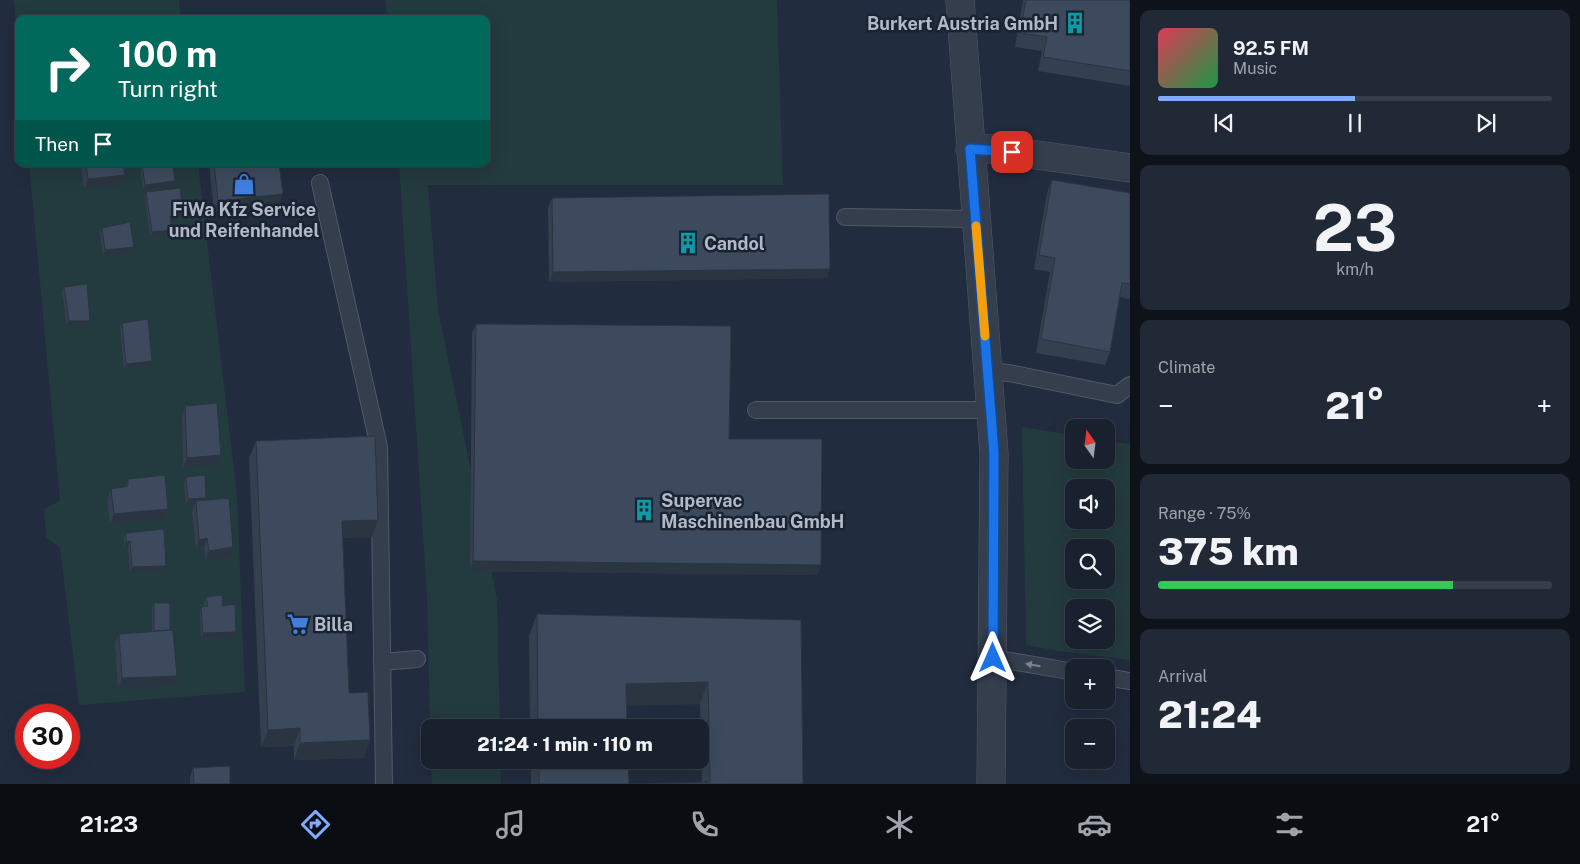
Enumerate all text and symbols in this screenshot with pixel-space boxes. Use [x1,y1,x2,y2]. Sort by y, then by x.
building icon: Burkert Austria GmbH [1062,10,1088,36]
place label: Burkert Austria GmbH [867,13,1058,34]
text: 100 m [118,34,217,75]
icon: right [35,35,100,100]
text: 92.5 FM [1233,37,1309,59]
text: Music [1233,59,1277,78]
text: Turn right [118,76,218,102]
icon: previous [1210,109,1238,137]
icon: pause [1341,109,1369,137]
icon: next [1472,109,1500,137]
icon: arrive [89,130,117,158]
pin [991,131,1033,173]
text: Then [35,133,79,155]
icon: arrive [998,138,1026,166]
shop icon: FiWa Kfz Service und Reifenhandel [231,171,257,197]
text: 23 [1313,189,1397,266]
place label: FiWa Kfz Service und Reifenhandel [169,199,319,241]
building icon: Candol [675,230,701,256]
place label: Candol [704,233,765,254]
text: km/h [1336,260,1374,279]
text: Climate [1158,358,1215,377]
text: 21° [1325,383,1385,428]
text: − [1158,389,1174,422]
text: + [1536,389,1552,422]
north arrow [1065,419,1115,469]
map controls [1065,419,1115,769]
button: sound [1065,479,1115,529]
place label: Supervac Maschinenbau GmbH [661,490,844,532]
building icon: Supervac Maschinenbau GmbH [631,497,657,523]
text: Range · 75% [1158,504,1251,523]
text: 375 km [1158,529,1299,574]
button: search [1065,539,1115,589]
button: layers [1065,599,1115,649]
supermarket icon: Billa [285,611,311,637]
place label: Billa [314,614,353,635]
position arrow [966,631,1018,683]
button: + [1065,659,1115,709]
one-way arrow [1025,660,1041,668]
text: Arrival [1158,667,1207,686]
text: 21:24 [1158,692,1261,737]
speed limit sign: 30 [15,704,80,769]
button: − [1065,719,1115,769]
text: 21:24 · 1 min · 110 m [477,733,653,755]
icon: directions [298,807,333,842]
icon: music [493,807,528,842]
icon: phone [687,807,722,842]
icon: climate [882,807,917,842]
icon: car [1077,807,1112,842]
icon: filters [1272,807,1307,842]
text: 21:23 [80,811,138,837]
text: 21° [1466,811,1500,837]

